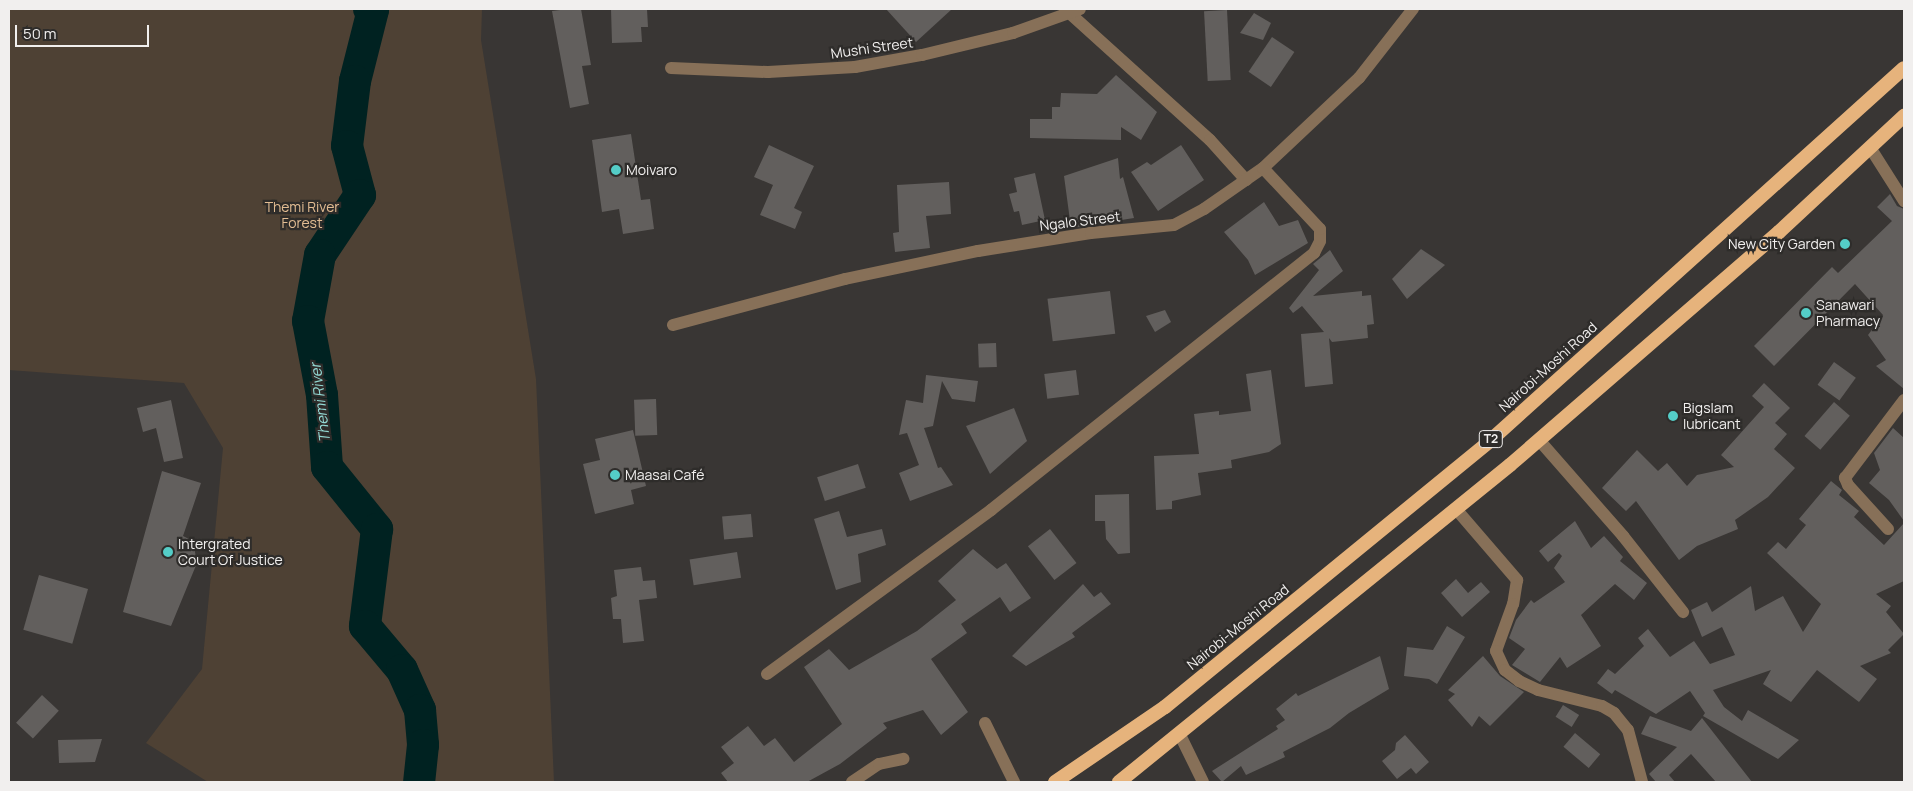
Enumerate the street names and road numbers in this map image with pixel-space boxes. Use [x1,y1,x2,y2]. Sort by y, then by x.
street label: Mushi Street [830,34,914,62]
street label: Ngalo Street [1039,208,1121,234]
street label: Nairobi-Moshi Road [1496,319,1600,415]
road number: T2 [1478,429,1504,448]
street label: Nairobi-Moshi Road [1184,581,1292,673]

